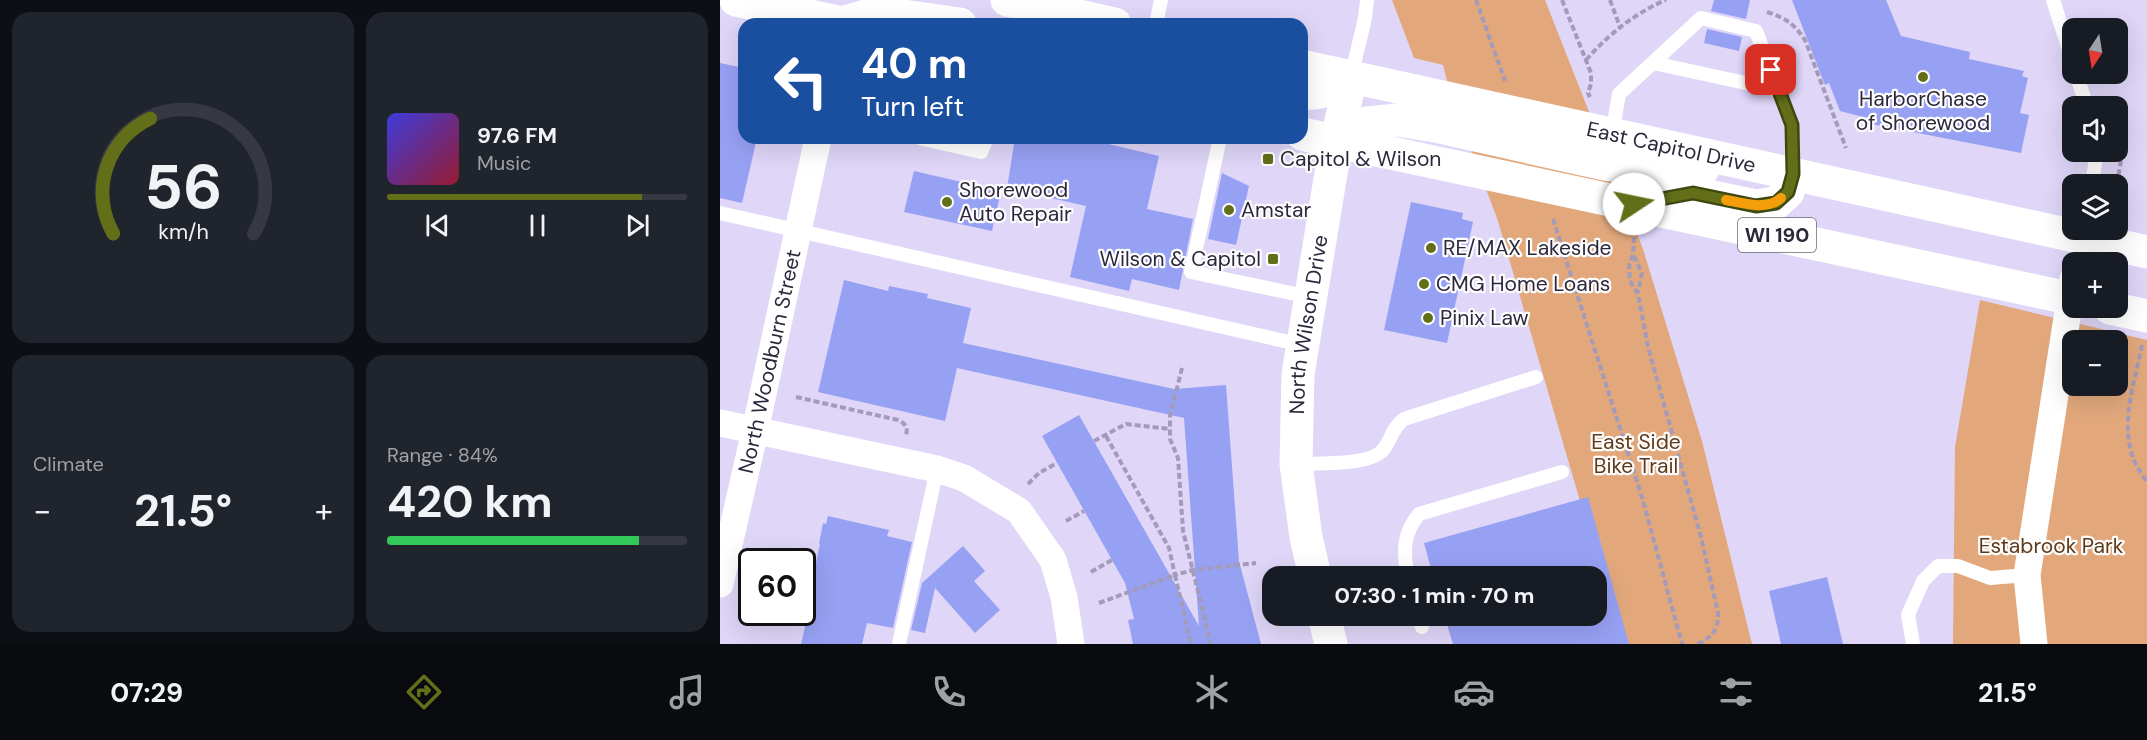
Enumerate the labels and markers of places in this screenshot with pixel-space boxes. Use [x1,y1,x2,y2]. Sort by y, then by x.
pin [1745,44,1796,95]
marker: HarborChase of Shorewood [1916,70,1930,84]
place label: HarborChase of Shorewood [1856,85,1990,137]
place label: Capitol & Wilson [1280,145,1441,173]
marker: Capitol & Wilson [1261,152,1275,166]
place label: Shorewood Auto Repair [959,176,1072,228]
marker: Shorewood Auto Repair [940,195,954,209]
place label: Amstar [1241,196,1311,224]
marker: Amstar [1222,203,1236,217]
place label: RE/MAX Lakeside [1443,234,1612,262]
marker: RE/MAX Lakeside [1424,241,1438,255]
place label: Wilson & Capitol [1100,245,1261,273]
marker: Wilson & Capitol [1266,252,1280,266]
place label: CMG Home Loans [1436,270,1610,298]
marker: CMG Home Loans [1417,277,1431,291]
place label: Pinix Law [1440,304,1529,332]
marker: Pinix Law [1421,311,1435,325]

